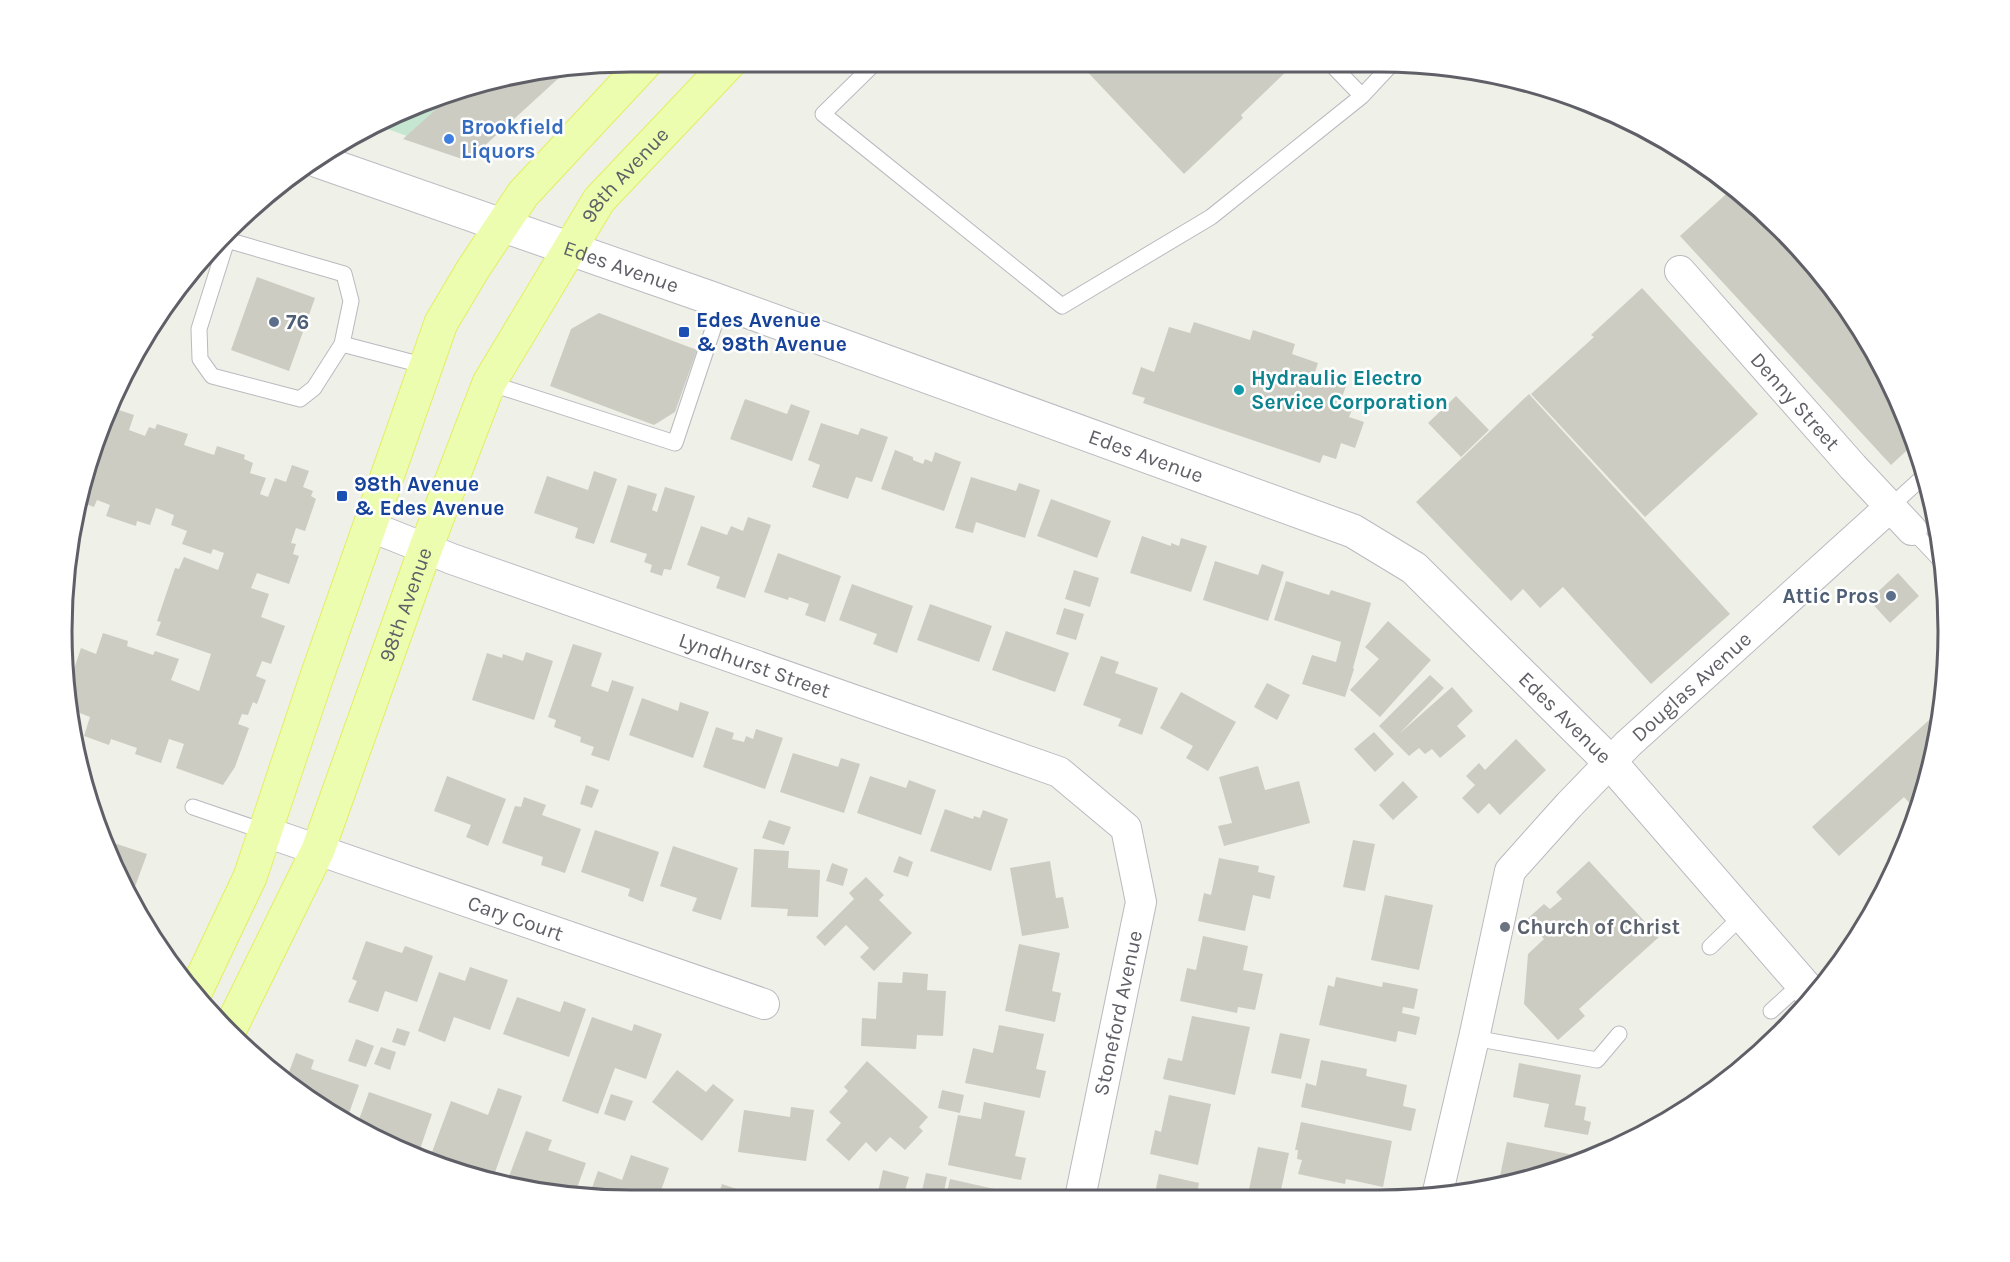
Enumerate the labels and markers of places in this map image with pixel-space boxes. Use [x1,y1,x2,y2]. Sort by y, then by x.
place label: Brookfield Liquors [461,115,564,164]
marker: Brookfield Liquors [442,132,456,146]
place label: Edes Avenue & 98th Avenue [696,308,847,356]
place label: 76 [286,310,309,334]
marker: 76 [267,315,281,329]
marker: Edes Avenue & 98th Avenue [677,325,691,339]
place label: Hydraulic Electro Service Corporation [1251,366,1448,414]
marker: Hydraulic Electro Service Corporation [1232,383,1246,397]
place label: 98th Avenue & Edes Avenue [354,472,504,520]
marker: 98th Avenue & Edes Avenue [335,489,349,503]
place label: Attic Pros [1783,584,1879,608]
marker: Attic Pros [1884,589,1898,603]
place label: Church of Christ [1517,915,1680,939]
marker: Church of Christ [1498,920,1512,934]

